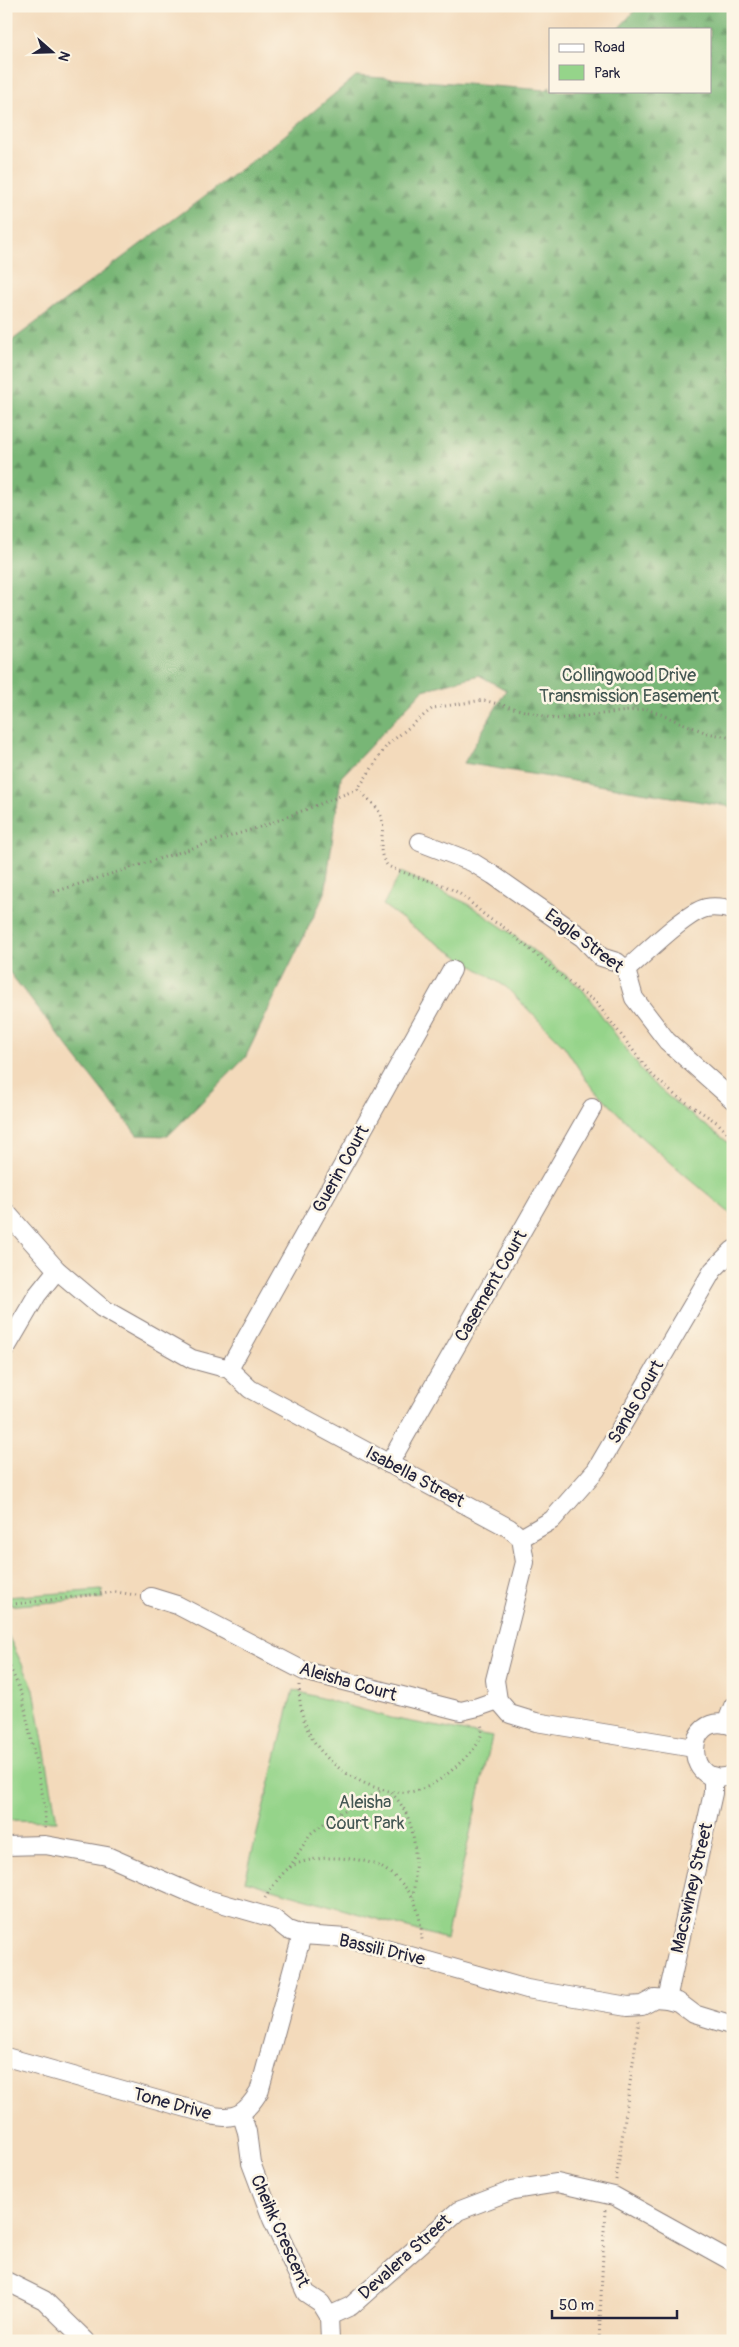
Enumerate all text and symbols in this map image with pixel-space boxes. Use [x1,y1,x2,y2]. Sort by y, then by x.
north arrow [28,28,78,78]
legend [549,28,712,92]
text: Road [594,38,625,57]
text: N [54,49,73,64]
text: Park [594,64,621,83]
park label: Collingwood Drive Transmission Easement [539,664,720,708]
street label: Eagle Street [540,904,629,979]
street label: Guerin Court [307,1120,375,1217]
street label: Casement Court [450,1225,533,1346]
street label: Sands Court [603,1355,670,1448]
street label: Isabella Street [362,1441,469,1513]
street label: Aleisha Court [297,1657,400,1707]
park label: Aleisha Court Park [326,1791,405,1835]
street label: Macswiney Street [666,1820,718,1955]
street label: Bassili Drive [337,1929,427,1971]
street label: Tone Drive [130,2083,214,2125]
street label: Cheihk Crescent [245,2171,315,2291]
street label: Devalera Street [354,2209,457,2305]
scale bar [552,2287,676,2319]
text: 50 m [559,2296,594,2315]

